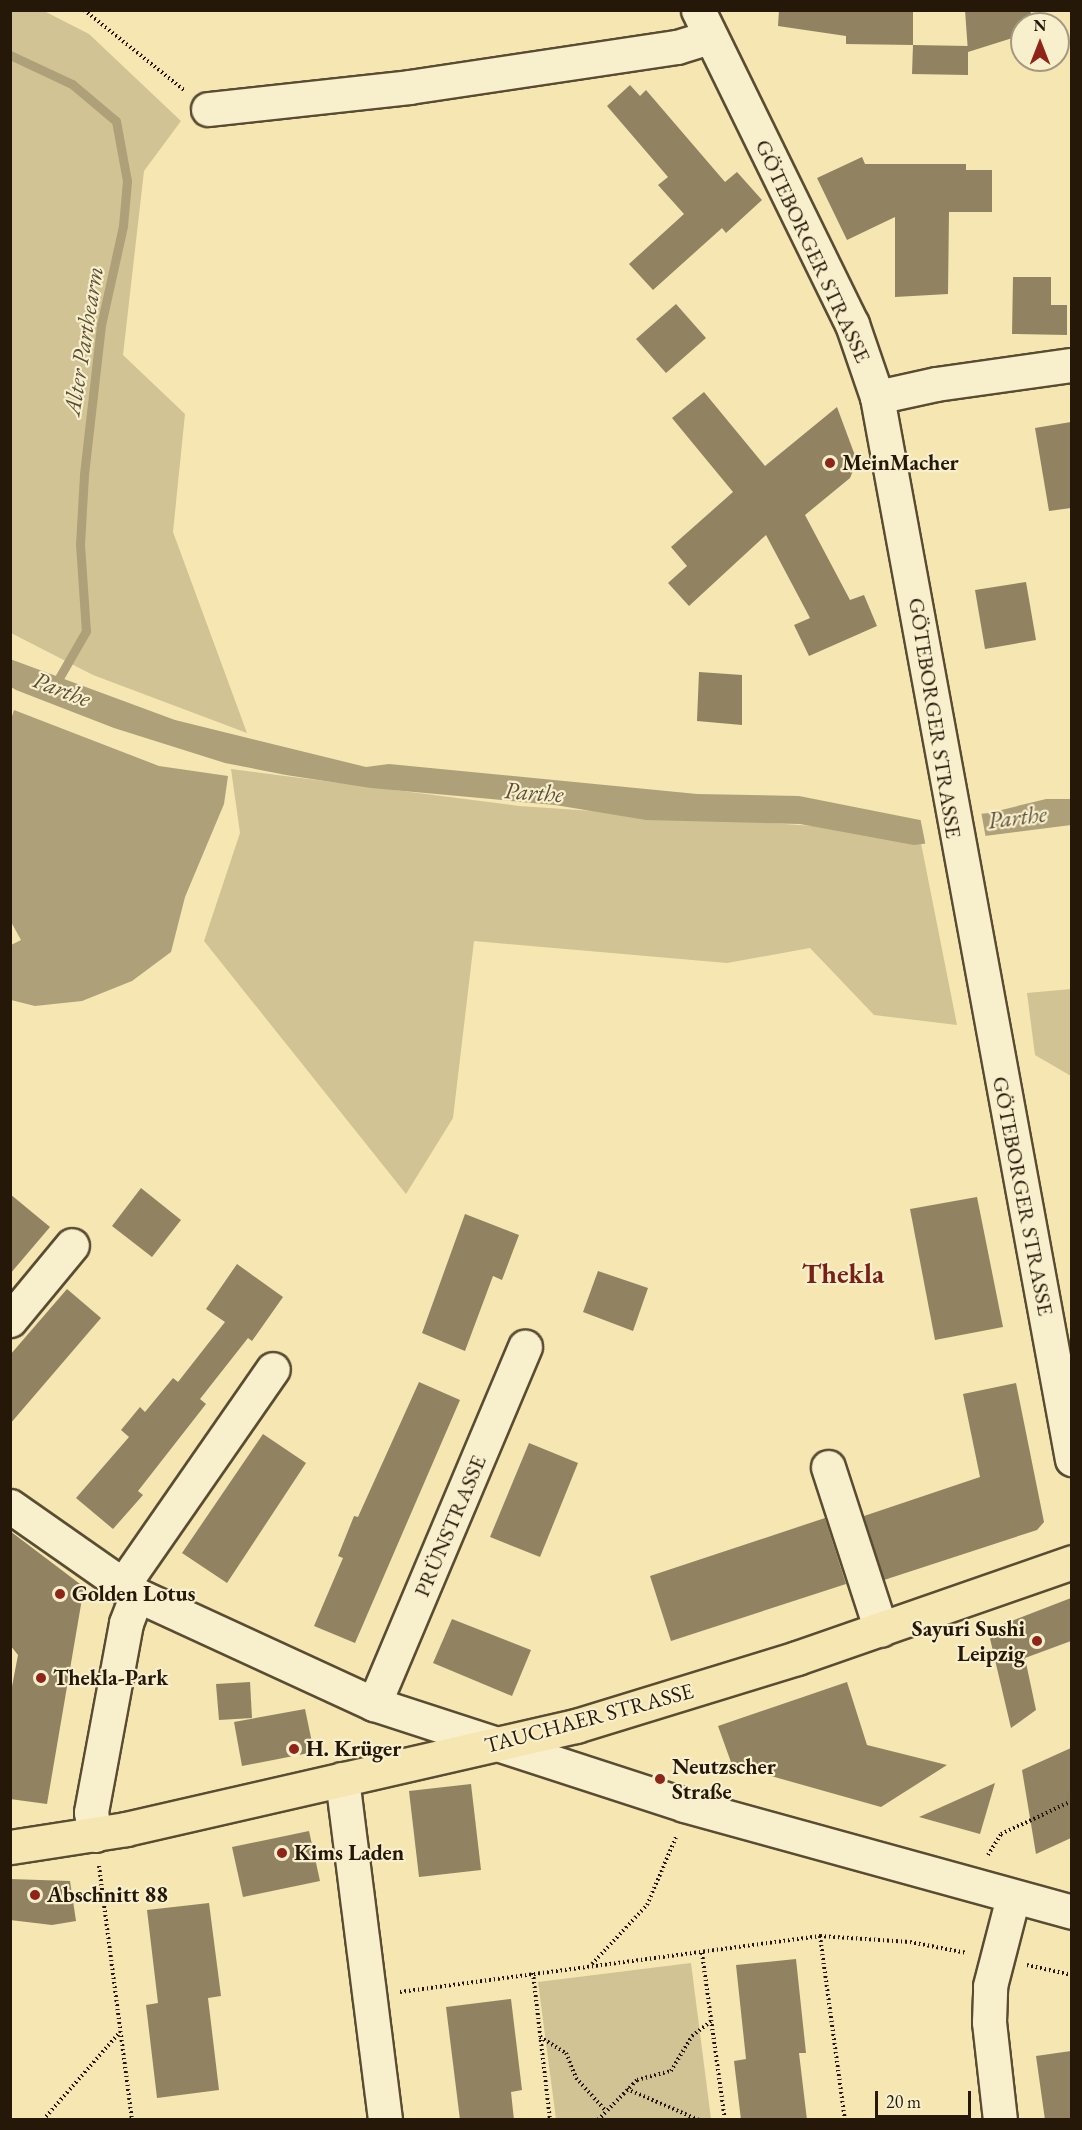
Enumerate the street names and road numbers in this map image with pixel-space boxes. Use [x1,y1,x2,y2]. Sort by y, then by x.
street label: GÖTEBORGER STRASSE [750,135,876,367]
street label: GÖTEBORGER STRASSE [903,596,967,840]
street label: GÖTEBORGER STRASSE [987,1074,1059,1318]
street label: PRÜNSTRASSE [408,1451,492,1601]
street label: TAUCHAER STRASSE [482,1677,696,1759]

